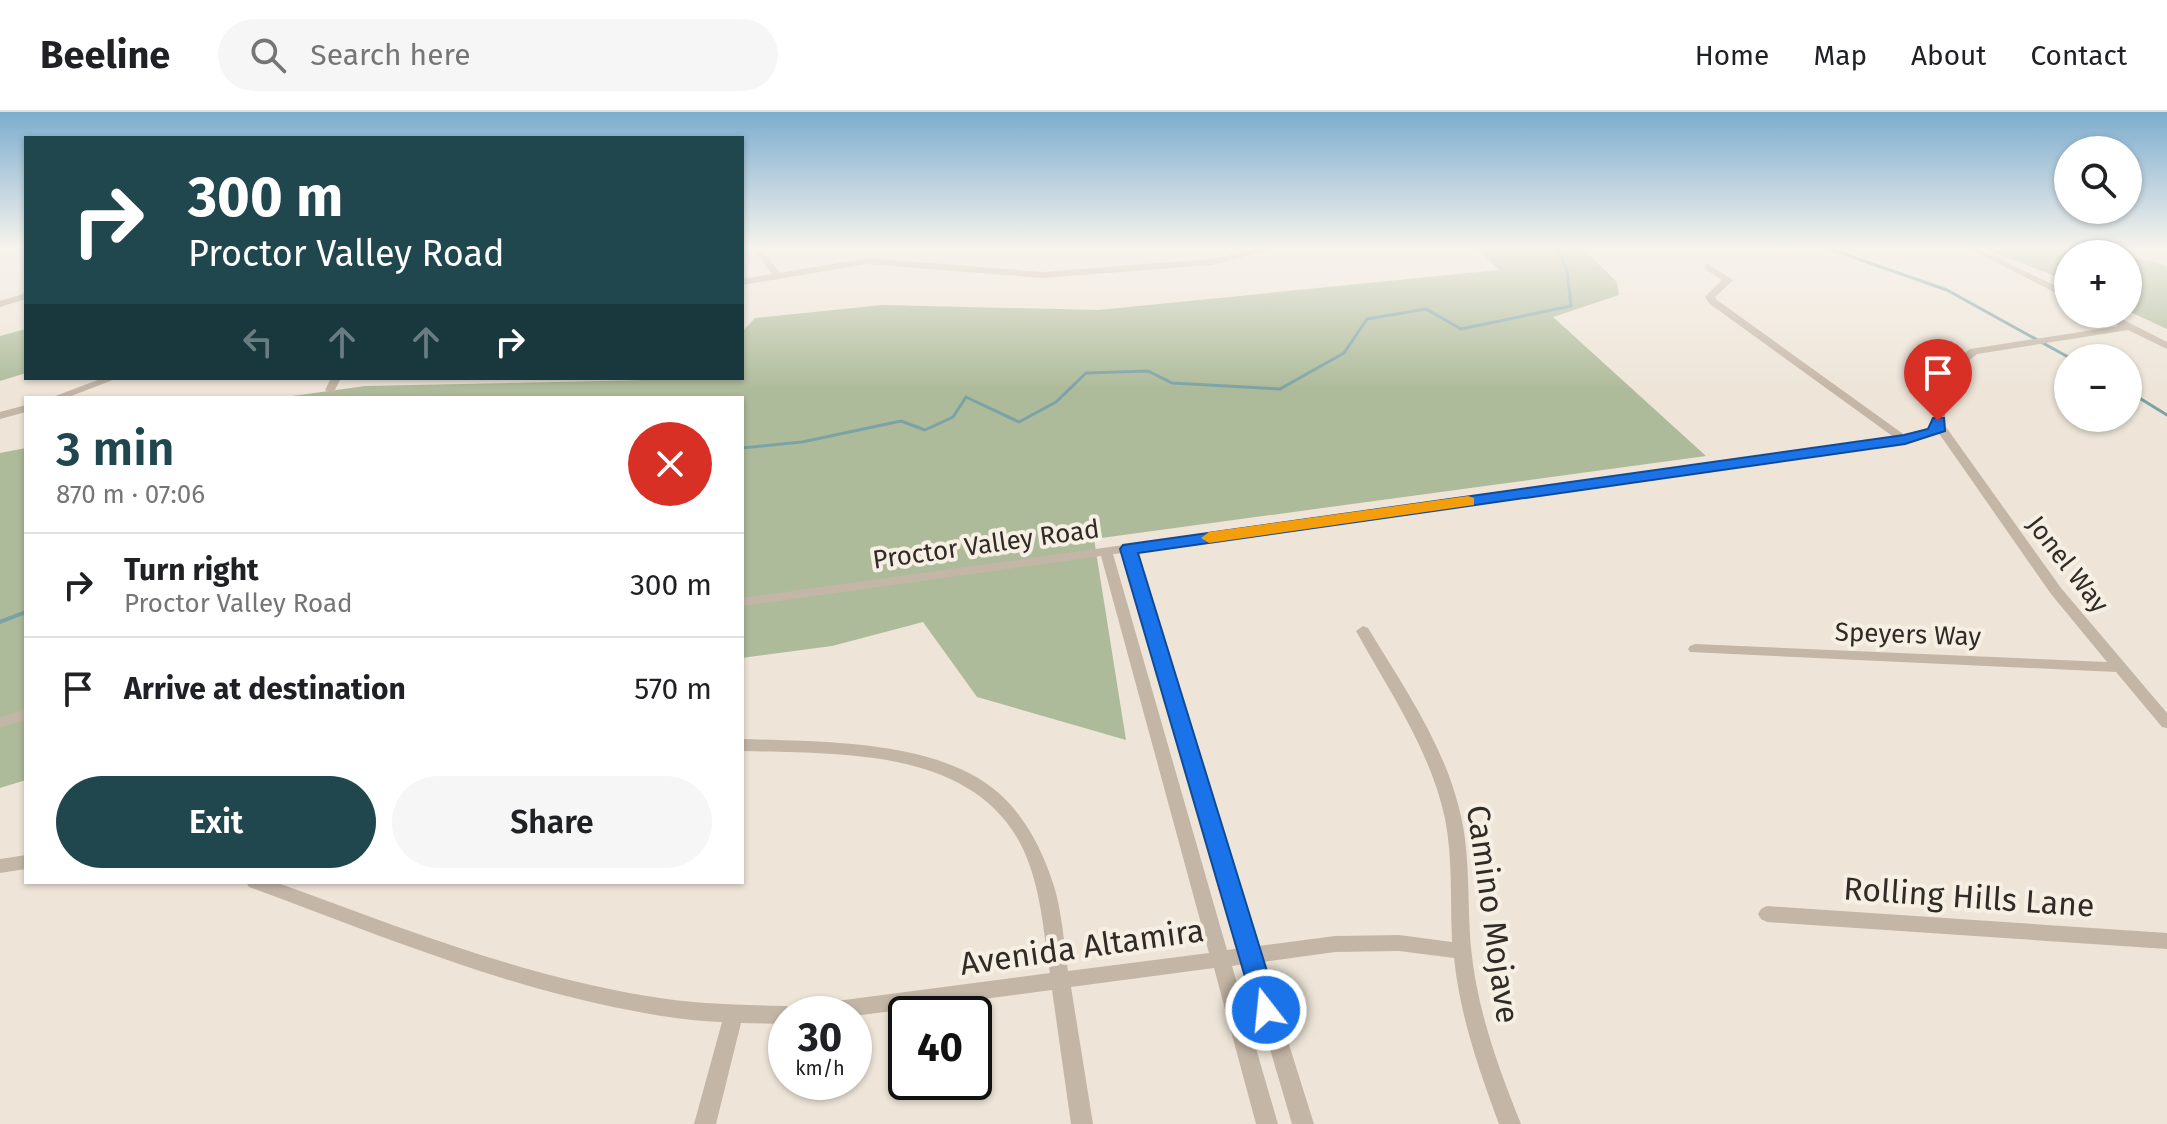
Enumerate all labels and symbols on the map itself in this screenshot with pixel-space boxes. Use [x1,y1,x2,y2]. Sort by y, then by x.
pin [1904,339,1972,421]
street label: Jonel Way [2020,510,2115,619]
street label: Proctor Valley Road [871,513,1101,576]
street label: Speyers Way [1834,616,1982,653]
street label: Camino Mojave [1459,802,1527,1026]
street label: Rolling Hills Lane [1842,869,2096,925]
street label: Avenida Altamira [958,911,1206,983]
position arrow [1224,968,1308,1052]
speed limit sign: 40 [888,996,992,1100]

